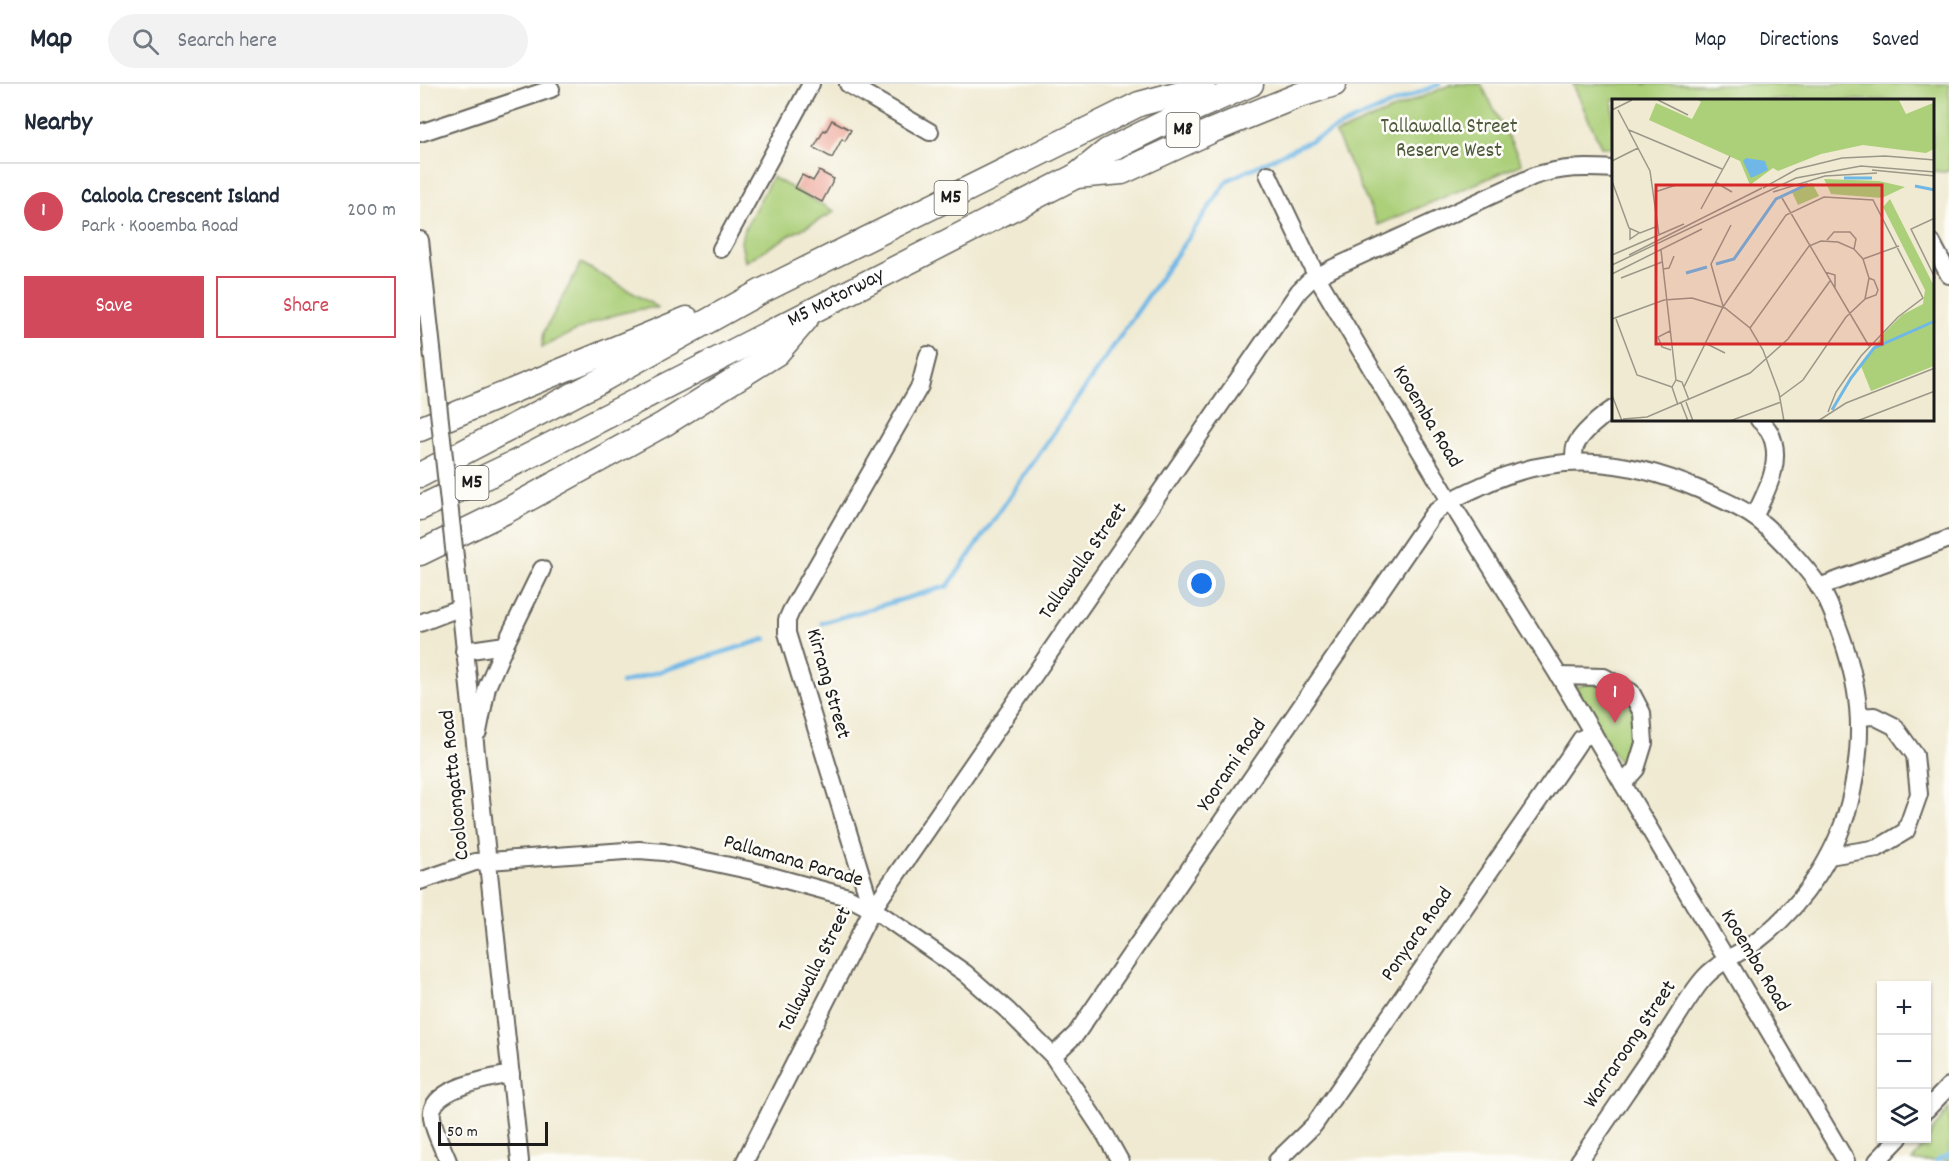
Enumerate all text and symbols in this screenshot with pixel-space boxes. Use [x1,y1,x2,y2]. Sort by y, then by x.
search box [108,14,528,68]
text: Map [30,21,72,61]
icon: search [129,25,162,58]
text: Search here [177,26,277,57]
text: Map [1695,26,1726,56]
text: Directions [1759,26,1839,56]
text: Saved [1872,26,1919,56]
inset map [1612,99,1934,422]
text: Nearby [24,105,92,142]
road number: M8 [1166,113,1200,147]
park label: Tallawalla Street Reserve West [1380,113,1518,167]
road number: M5 [934,181,968,215]
text: Caloola Crescent Island [81,182,280,213]
text: 1 [41,197,46,225]
text: 200 m [347,197,396,225]
text: Park · Kooemba Road [81,213,238,241]
street label: M5 Motorway [783,261,890,336]
button: Save [24,276,204,338]
button: Share [216,276,396,338]
street label: Kooemba Road [1384,360,1468,474]
road number: M5 [456,466,488,500]
street label: Tallawalla Street [1032,497,1136,627]
your location [1187,569,1216,598]
street label: Kirrang Street [797,625,857,743]
pin: 1 [1596,674,1634,723]
street label: Cooloongatta Road [433,708,479,862]
street label: Yoorami Road [1191,714,1275,818]
street label: Pallamana Parade [720,828,866,896]
street label: Ponyara Road [1375,882,1461,988]
street label: Tallawalla Street [772,902,861,1038]
street label: Kooemba Road [1712,904,1796,1018]
street label: Warraroong Street [1577,975,1685,1115]
map controls [1877,981,1931,1143]
button: + [1877,981,1931,1035]
button: − [1877,1035,1931,1089]
button: layers [1877,1089,1931,1143]
scale bar [438,1119,548,1146]
text: 50 m [447,1121,478,1144]

